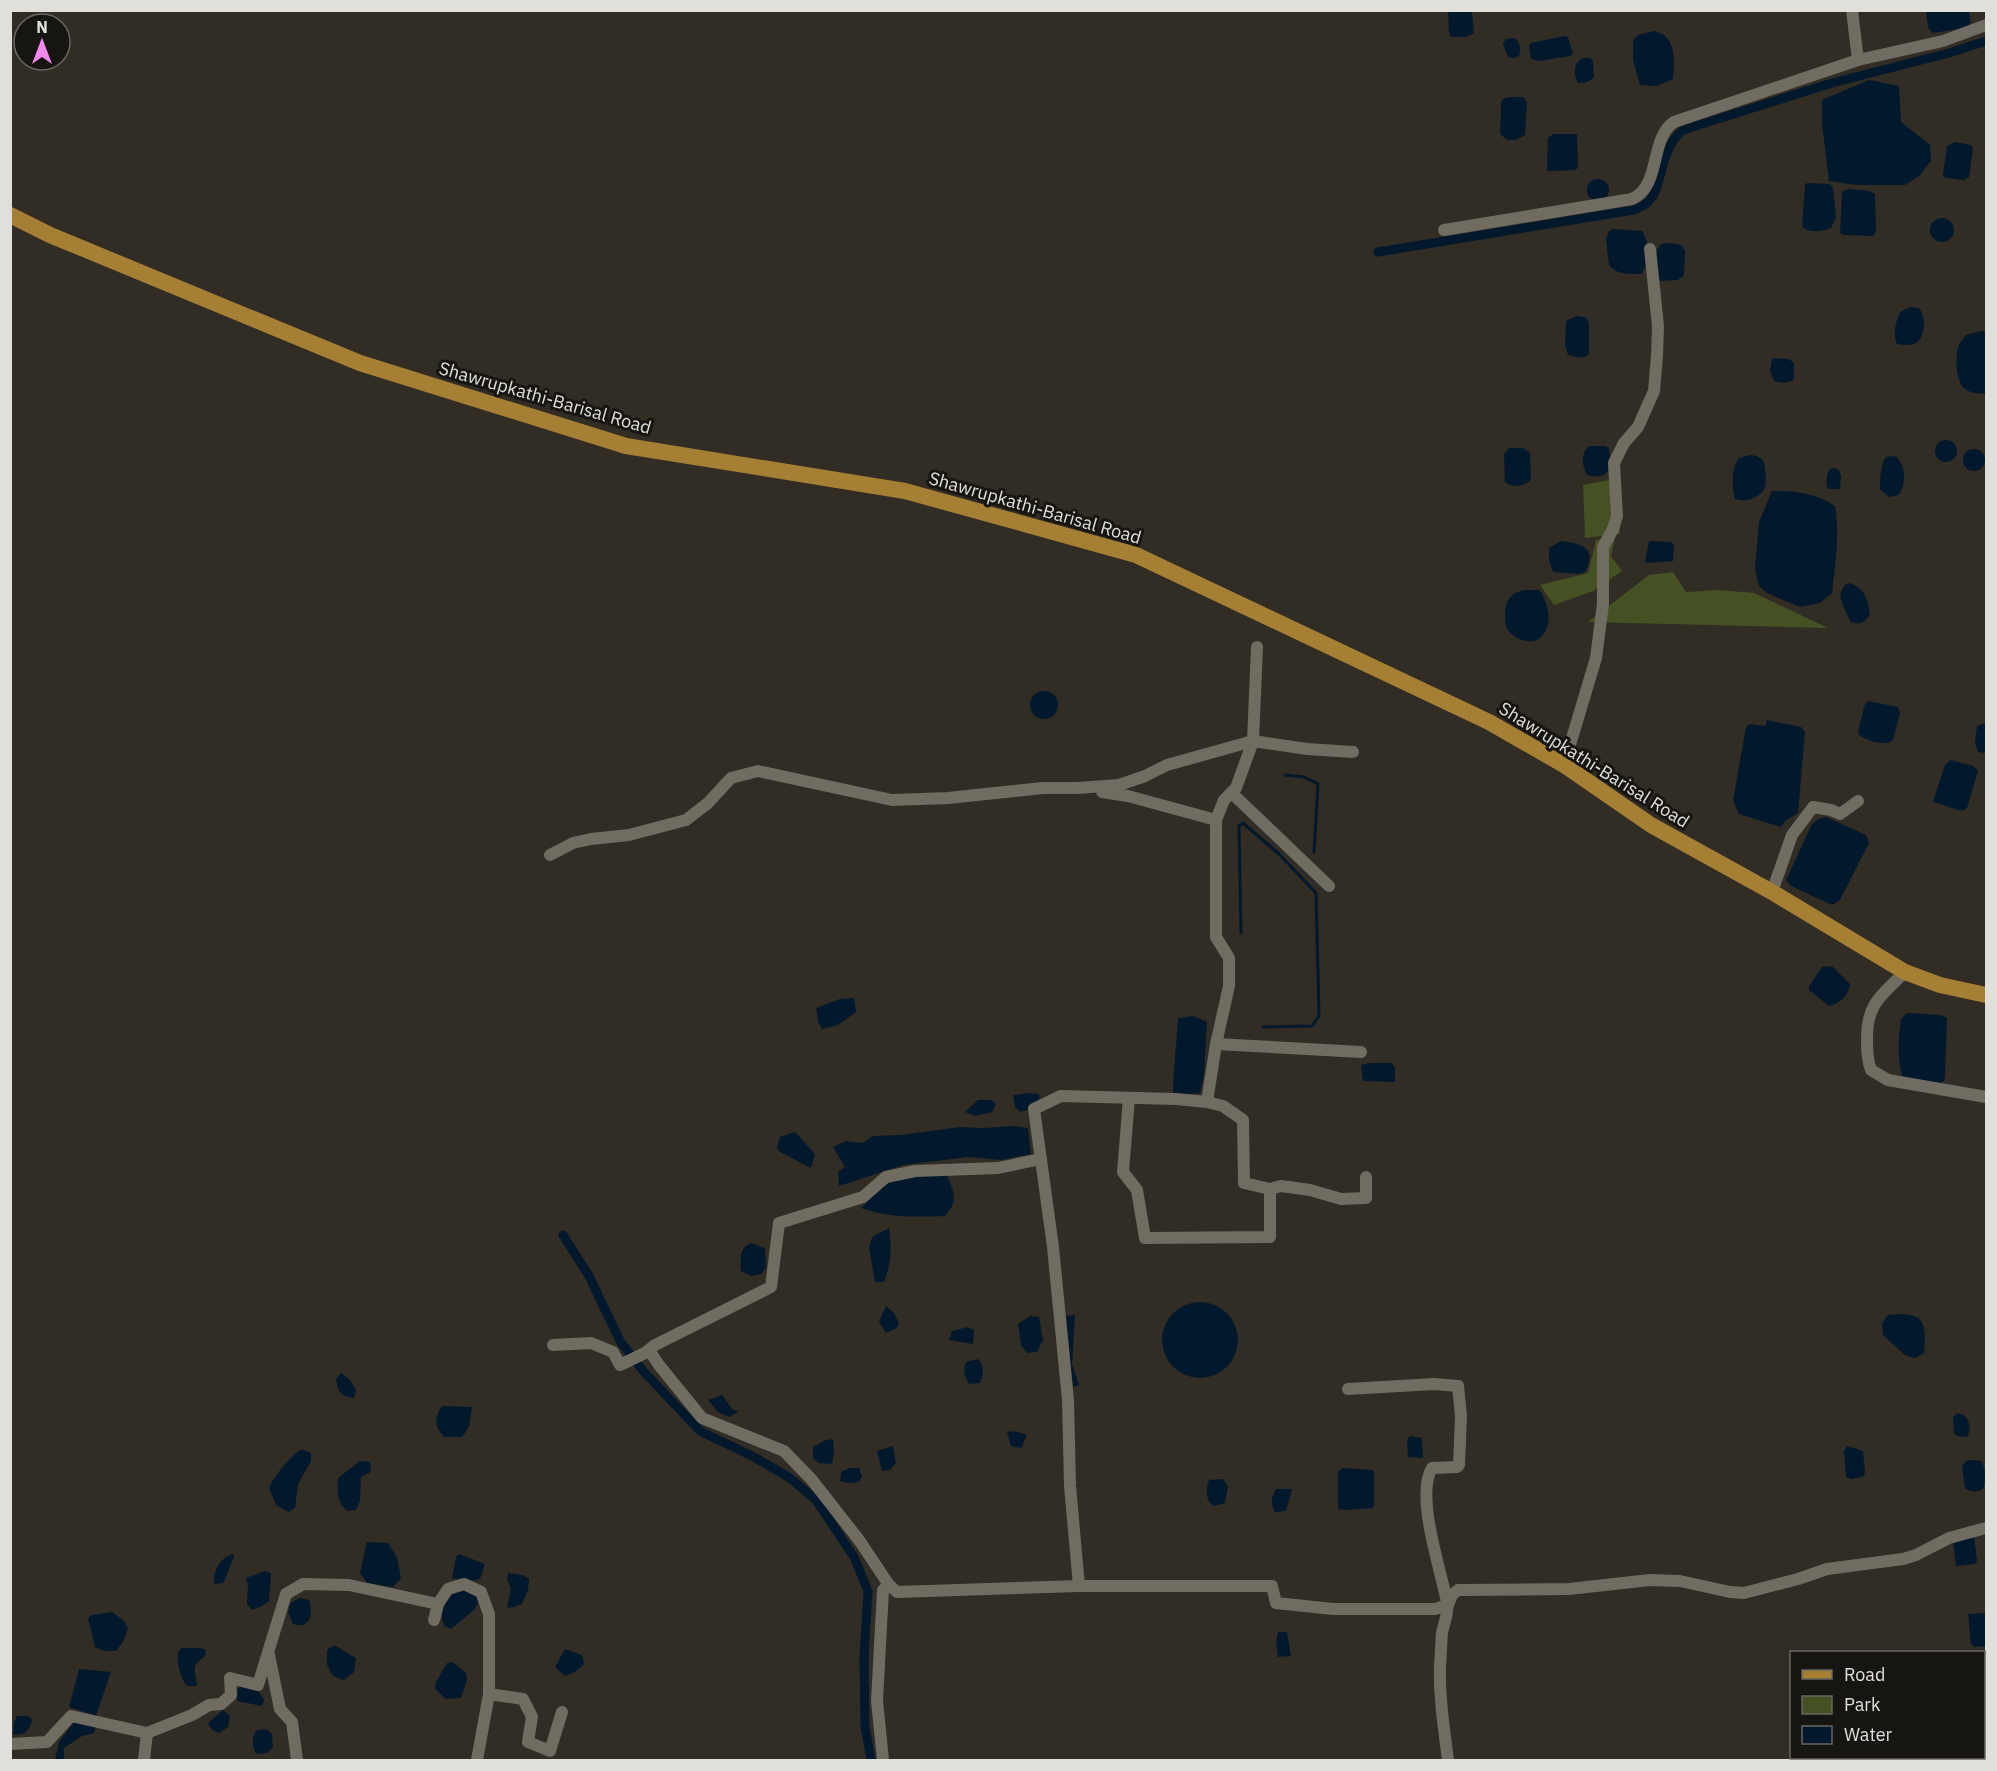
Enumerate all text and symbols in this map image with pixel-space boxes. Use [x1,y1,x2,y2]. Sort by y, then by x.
north arrow [12,12,72,72]
text: N [36,17,48,37]
street label: Shawrupkathi-Barisal Road [436,356,654,439]
street label: Shawrupkathi-Barisal Road [926,466,1144,549]
street label: Shawrupkathi-Barisal Road [1495,697,1694,833]
legend [1790,1651,1985,1759]
text: Road [1844,1663,1885,1686]
text: Park [1844,1693,1881,1716]
text: Water [1844,1723,1893,1746]

